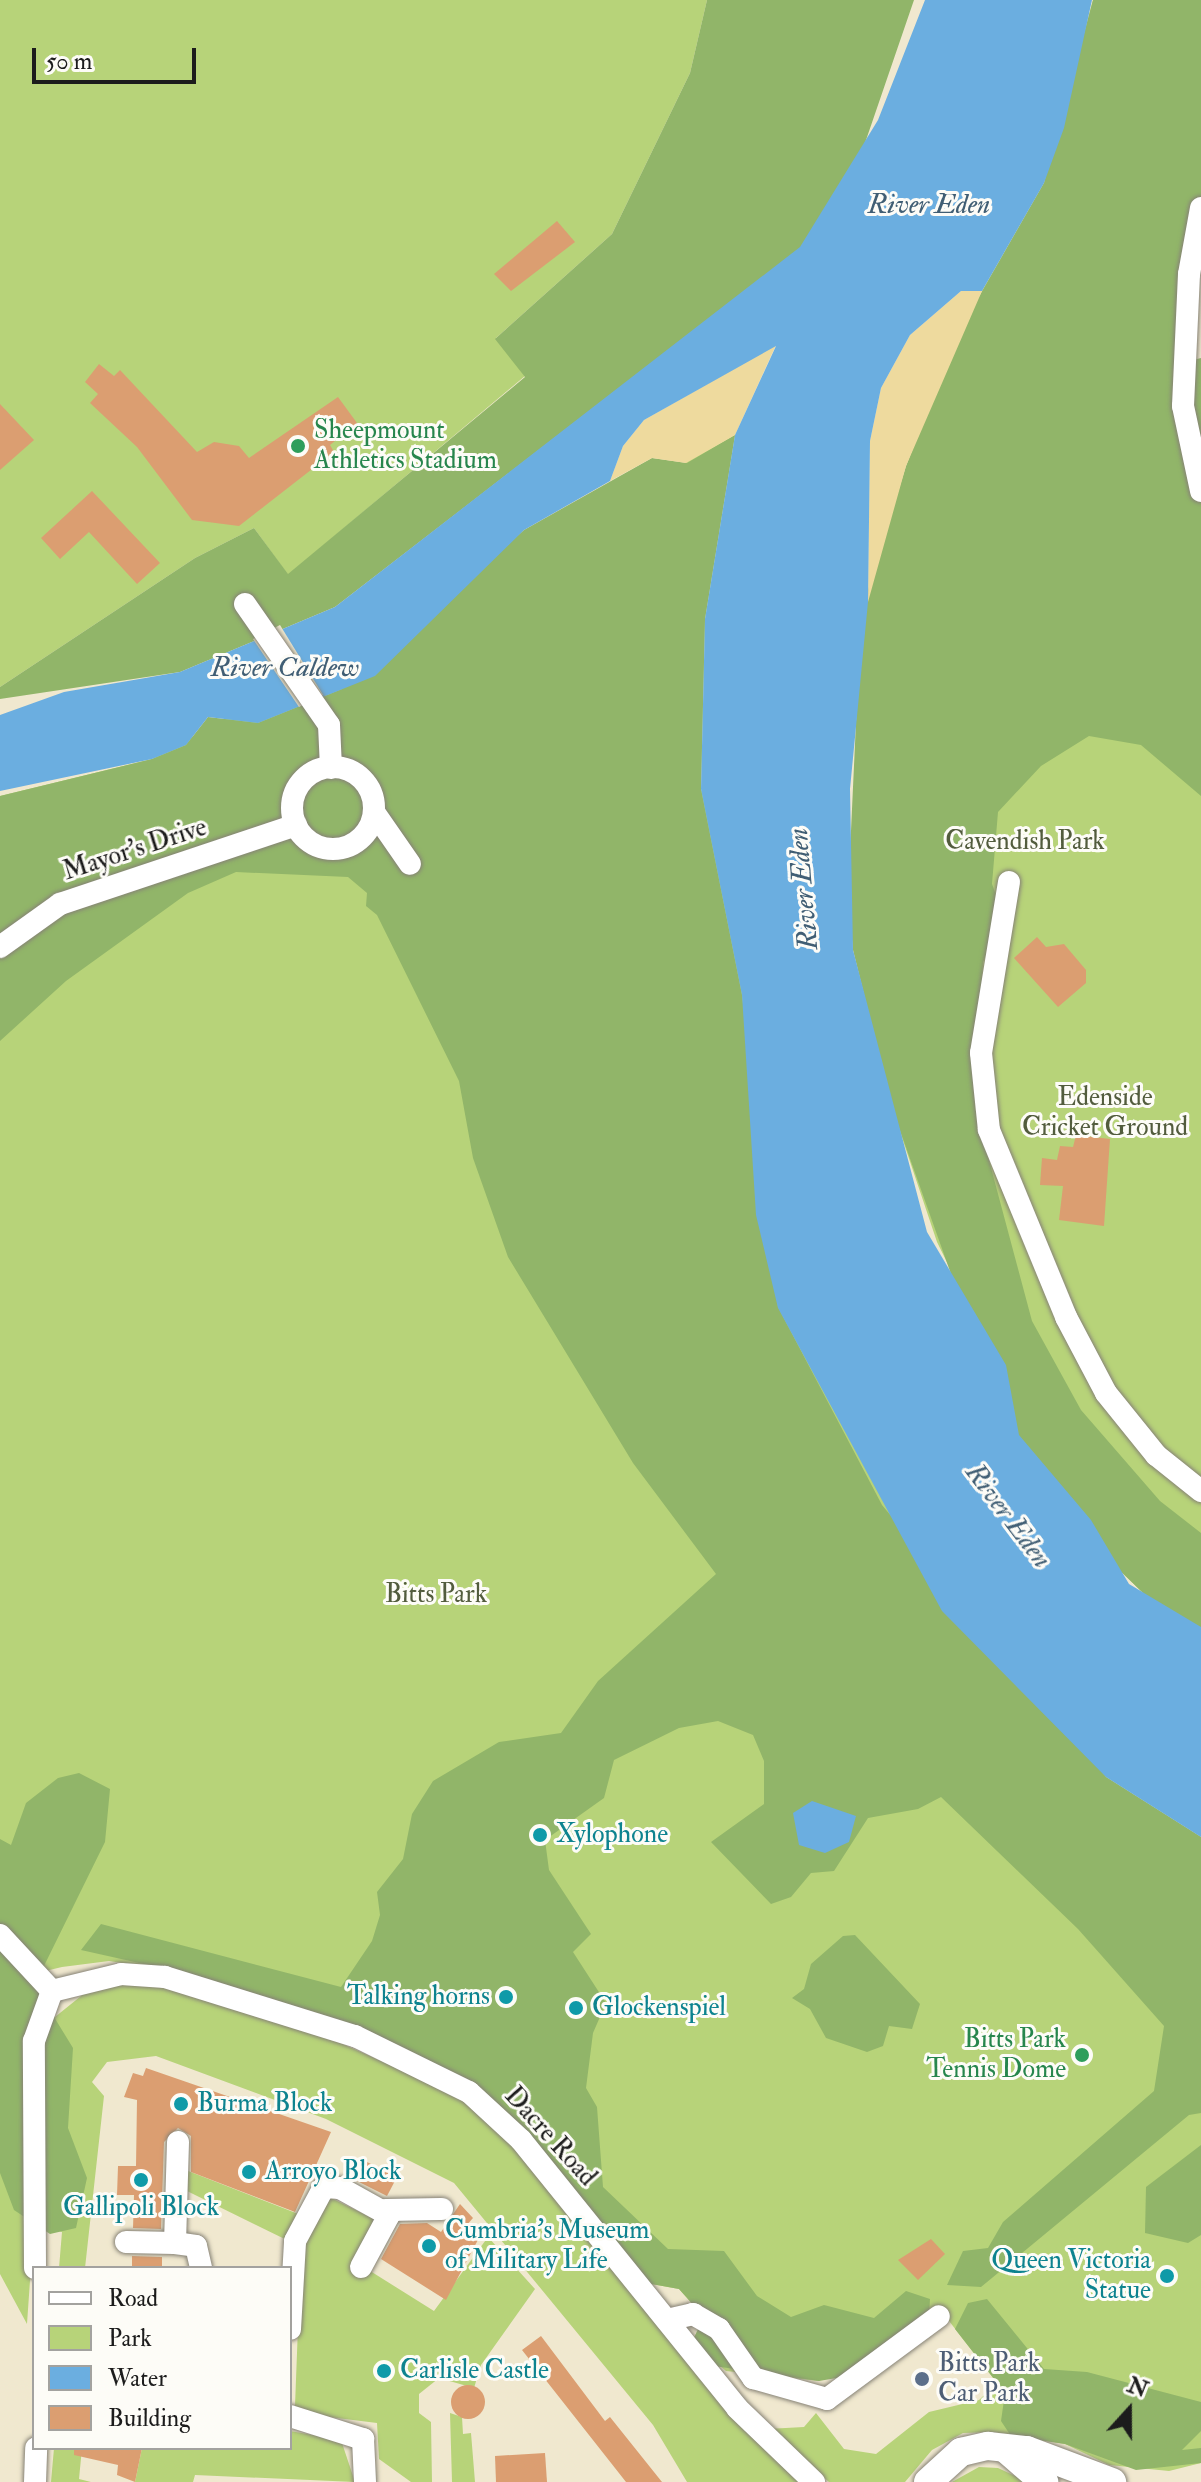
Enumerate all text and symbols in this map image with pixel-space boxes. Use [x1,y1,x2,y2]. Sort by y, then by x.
scale bar [36,32,200,82]
text: 50 m [46,46,92,77]
water label: River Eden [868,188,990,222]
place label: Sheepmount Athletics Stadium [314,415,497,476]
marker: Sheepmount Athletics Stadium [289,437,307,455]
water label: River Caldew [211,651,359,685]
street label: Mayor's Drive [59,812,211,888]
park label: Cavendish Park [945,826,1105,858]
water label: River Eden [782,827,826,951]
park label: Edenside Cricket Ground [1022,1082,1188,1144]
water label: River Eden [958,1457,1058,1575]
park label: Bitts Park [385,1579,487,1611]
place label: Xylophone [556,1819,668,1851]
marker: Xylophone [531,1826,549,1844]
place label: Talking horns [347,1981,490,2013]
marker: Talking horns [497,1988,515,2006]
place label: Glockenspiel [592,1992,726,2024]
marker: Glockenspiel [567,1999,585,2017]
place label: Bitts Park Tennis Dome [926,2024,1066,2086]
marker: Bitts Park Tennis Dome [1073,2046,1091,2064]
street label: Dacre Road [497,2081,603,2193]
place label: Burma Block [197,2088,332,2120]
marker: Burma Block [172,2095,190,2113]
place label: Arroyo Block [265,2156,401,2188]
marker: Arroyo Block [240,2163,258,2181]
marker: Gallipoli Block [132,2171,150,2189]
place label: Gallipoli Block [63,2192,219,2224]
place label: Cumbria's Museum of Military Life [445,2215,649,2276]
marker: Cumbria's Museum of Military Life [420,2237,438,2255]
place label: Queen Victoria Statue [991,2245,1151,2306]
legend [32,2266,292,2450]
marker: Queen Victoria Statue [1158,2267,1176,2285]
text: Road [108,2283,158,2314]
text: Park [108,2323,152,2354]
place label: Bitts Park Car Park [938,2348,1040,2410]
place label: Carlisle Castle [400,2355,549,2387]
marker: Carlisle Castle [375,2362,393,2380]
text: Water [108,2363,167,2394]
marker: Bitts Park Car Park [913,2370,931,2388]
north arrow [1089,2370,1169,2450]
text: N [1123,2371,1152,2404]
text: Building [108,2403,191,2434]

